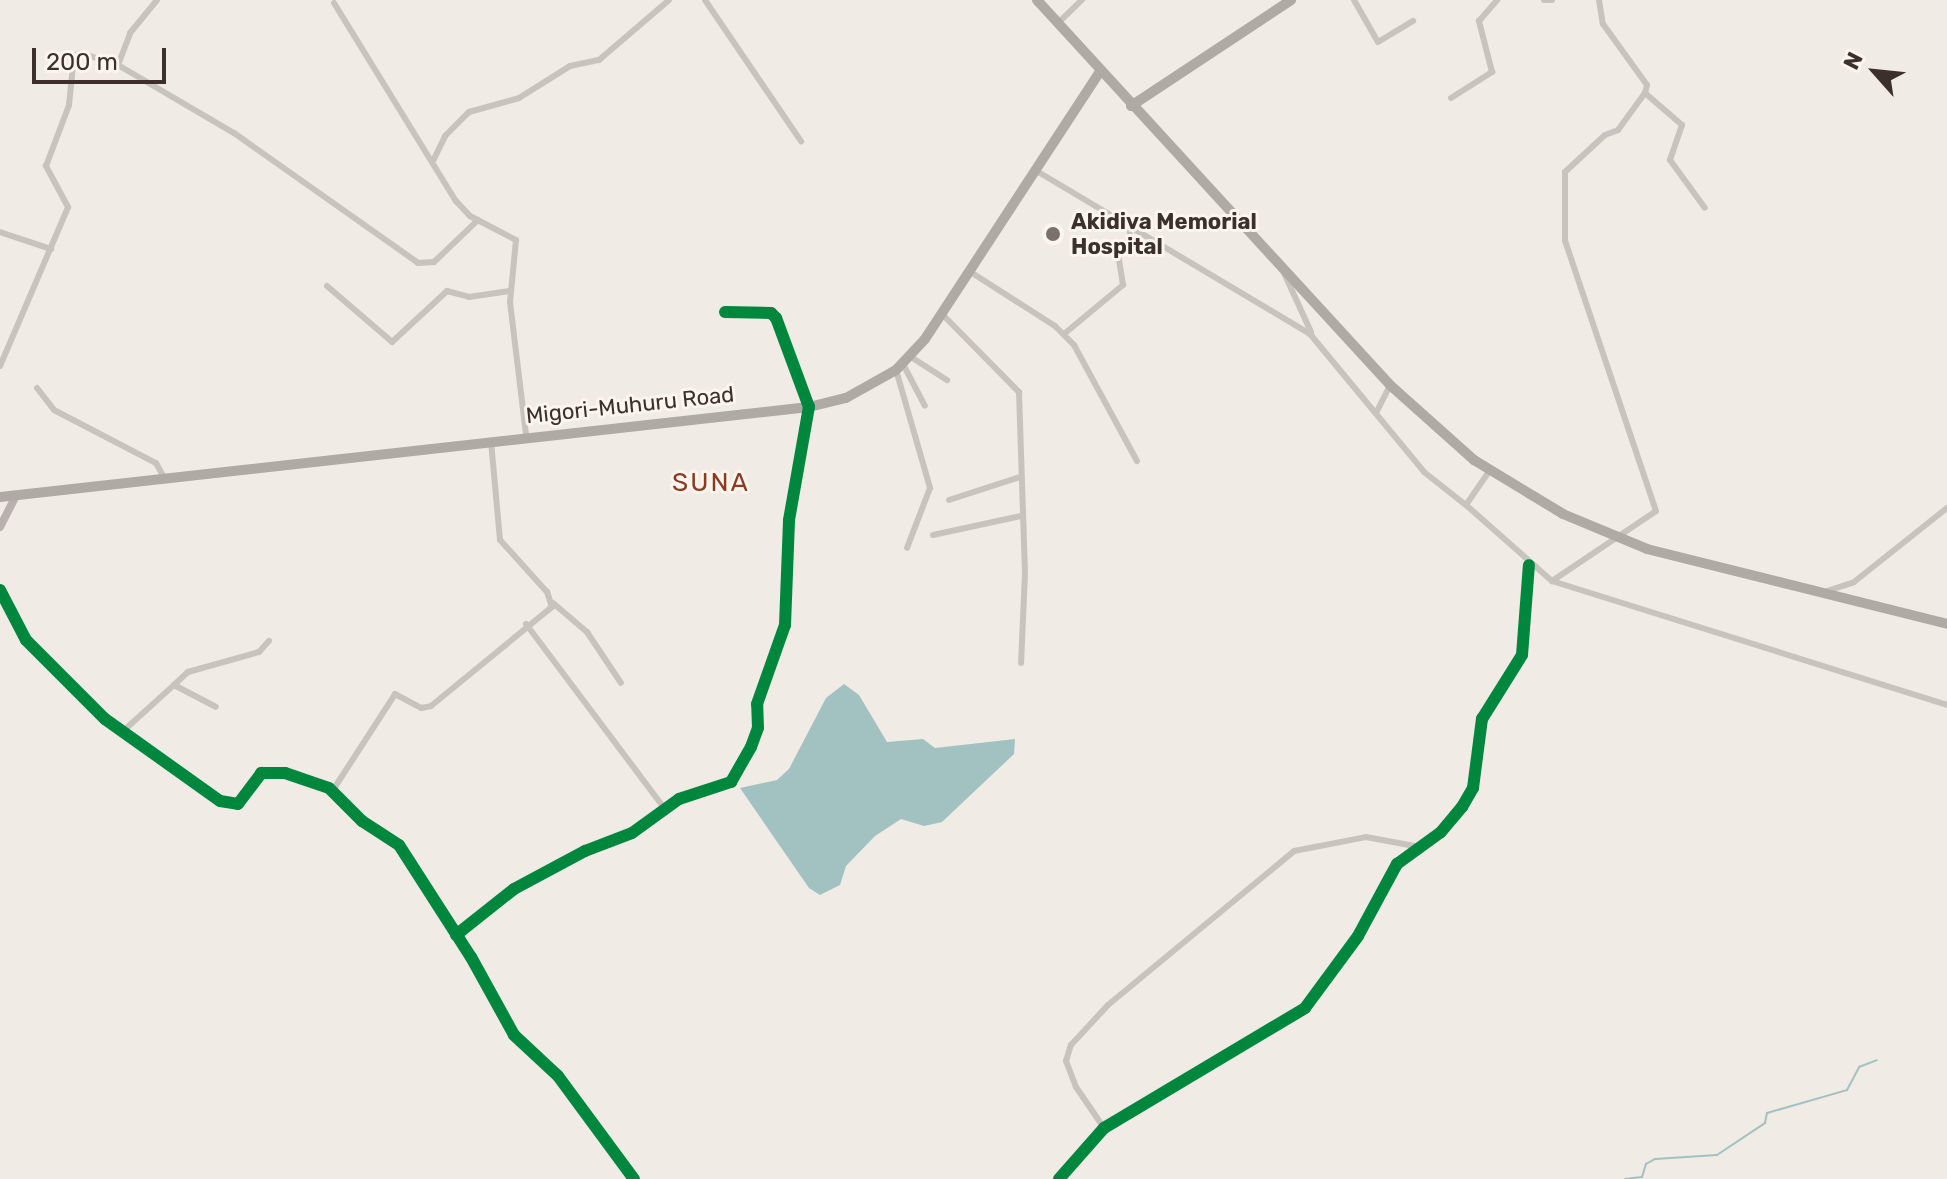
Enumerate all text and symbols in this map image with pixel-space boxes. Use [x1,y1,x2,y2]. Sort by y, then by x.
scale bar [36,32,170,82]
north arrow [1835,32,1915,112]
text: 200 m [46,48,118,76]
text: N [1838,48,1869,74]
place label: Akidiva Memorial Hospital [1071,208,1257,260]
marker: Akidiva Memorial Hospital [1042,223,1064,245]
street label: Migori-Muhuru Road [525,381,735,429]
district label: SUNA [672,467,750,499]

